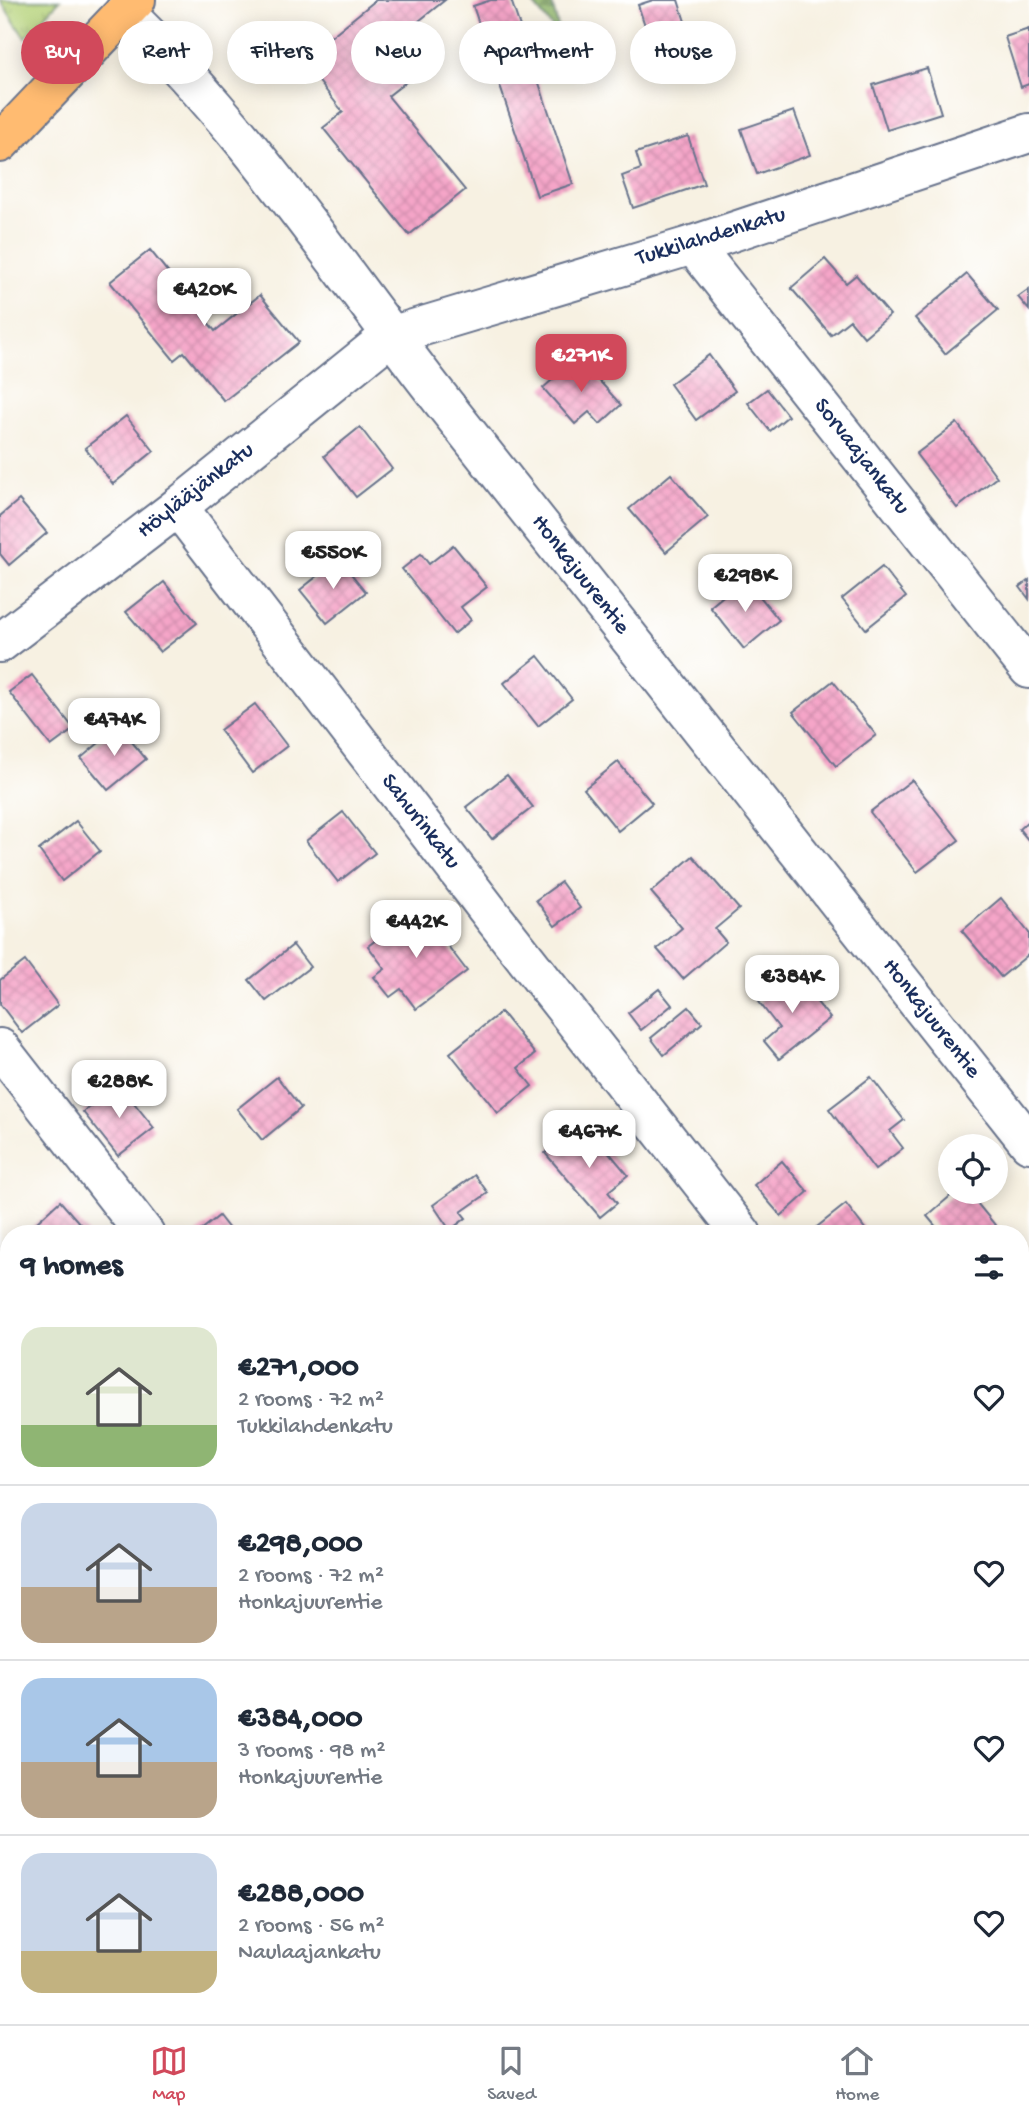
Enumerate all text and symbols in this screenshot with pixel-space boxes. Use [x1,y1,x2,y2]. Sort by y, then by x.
chip: Buy [21,21,104,84]
chip: Rent [118,21,213,84]
chip: Filters [227,21,337,84]
chip: New [351,21,445,84]
chip: Apartment [459,21,616,84]
chip: House [630,21,736,84]
street label: Tukkilahdenkatu [631,201,789,273]
pin: €420K [155,268,253,328]
text: €420K [173,277,235,304]
pin: €271K [532,334,630,394]
text: €271K [552,343,610,370]
street label: Sorvaajankatu [807,394,915,521]
street label: Höylääjänkatu [132,437,260,545]
street label: Honkajuurentie [525,510,636,641]
pin: €550K [284,532,382,591]
text: €550K [301,540,365,567]
pin: €298K [696,554,794,614]
text: €298K [714,563,776,590]
pin: €474K [65,698,163,758]
text: €474K [84,707,144,734]
street label: Sahurinkatu [374,769,466,875]
pin: €442K [367,900,465,960]
text: €442K [386,909,446,936]
street label: Honkajuurentie [876,954,987,1085]
pin: €384K [743,956,841,1015]
text: €384K [761,964,823,991]
pin: €288K [70,1060,168,1120]
text: €288K [88,1069,150,1096]
pin: €467K [540,1110,638,1170]
text: €467K [559,1119,619,1146]
map controls [938,1134,1008,1204]
button: locate [938,1134,1008,1204]
icon: filters [970,1248,1008,1286]
text: 9 homes [21,1250,123,1285]
text: €271,000 [238,1352,359,1387]
icon: home [77,1355,161,1439]
icon: heart [970,1378,1008,1416]
text: 2 rooms · 72 m² [238,1387,384,1414]
text: Tukkilahdenkatu [238,1414,393,1441]
text: €298,000 [238,1528,363,1563]
icon: home [77,1531,161,1615]
icon: heart [970,1554,1008,1592]
text: 2 rooms · 72 m² [238,1563,384,1590]
text: Honkajuurentie [238,1590,382,1617]
text: €384,000 [238,1703,363,1738]
icon: home [77,1706,161,1790]
icon: heart [970,1729,1008,1767]
text: 3 rooms · 98 m² [238,1738,385,1765]
text: Honkajuurentie [238,1765,382,1792]
text: €288,000 [238,1878,364,1913]
icon: home [77,1881,161,1965]
icon: heart [970,1904,1008,1942]
text: 2 rooms · 56 m² [238,1913,384,1940]
text: Naulaajankatu [238,1940,381,1967]
tab: Map [150,2042,188,2107]
tab: Saved [487,2042,536,2107]
tab: Home [835,2042,879,2107]

